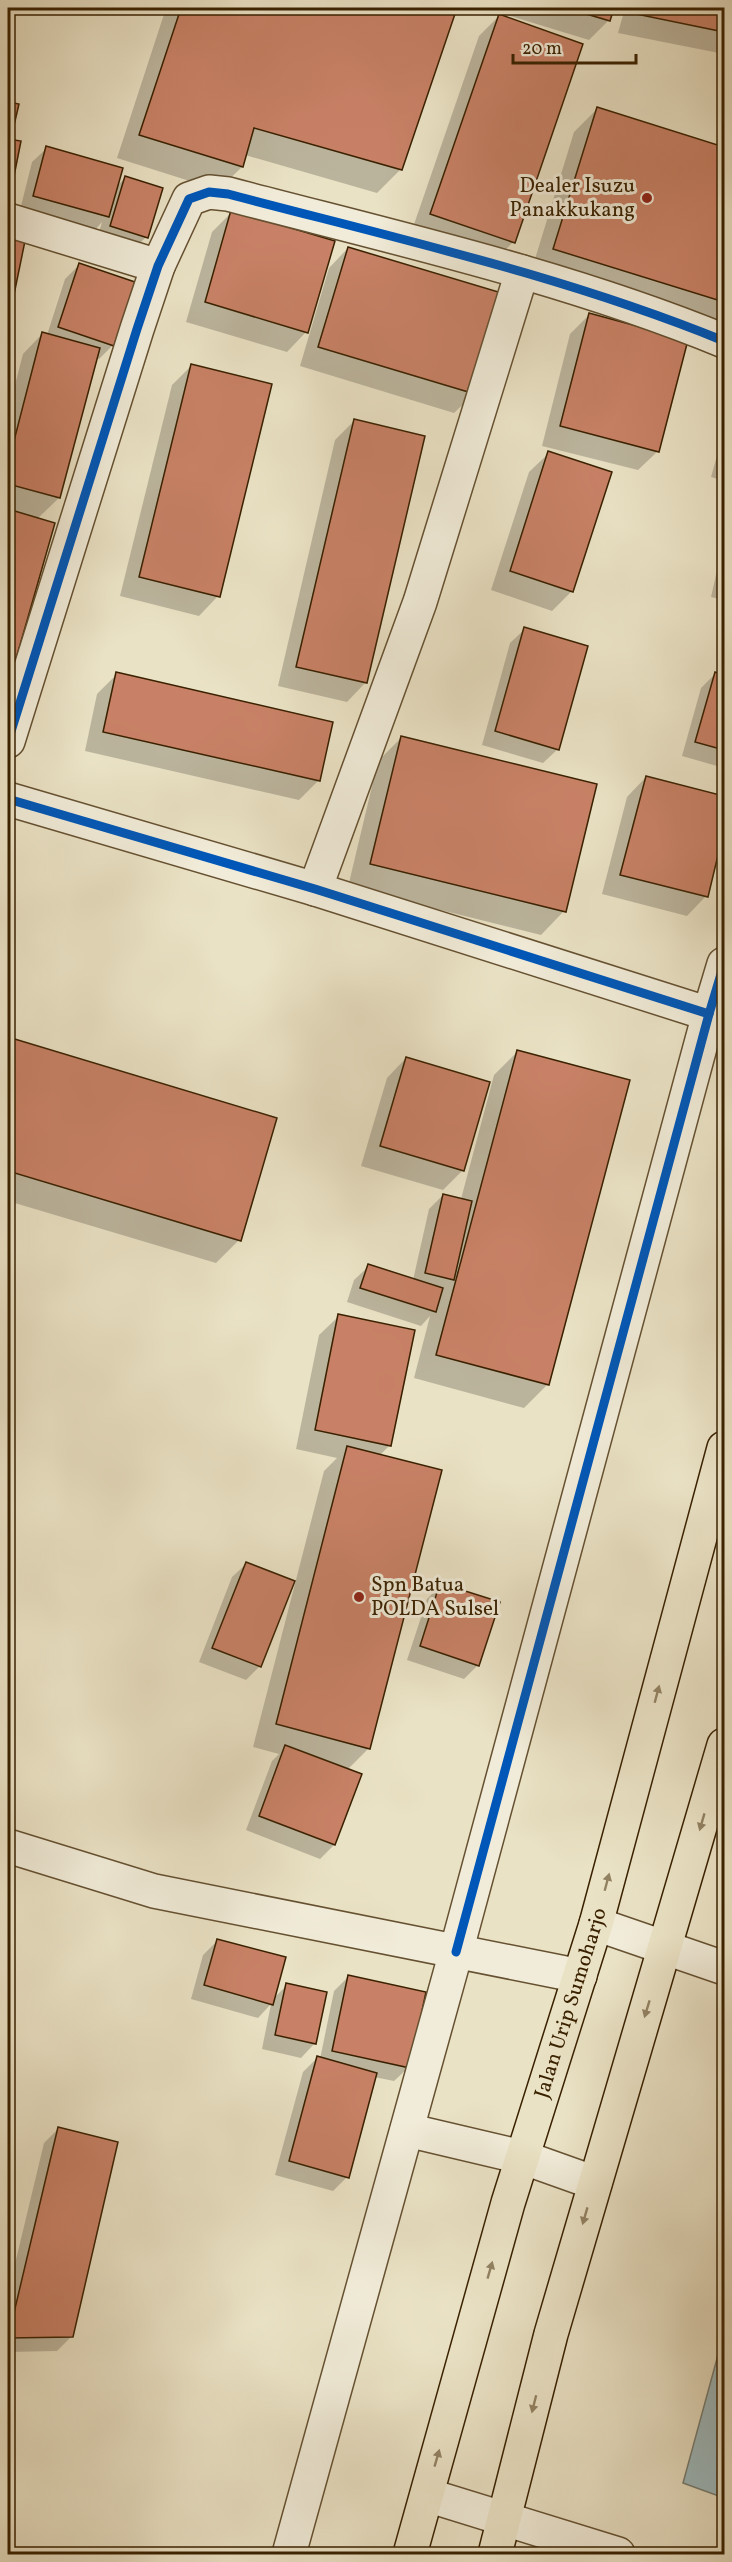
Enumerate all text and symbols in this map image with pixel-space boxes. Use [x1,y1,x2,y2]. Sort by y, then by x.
scale bar [513,27,636,65]
text: 20 m [522,37,562,62]
place label: Dealer Isuzu Panakkukang [509,172,635,225]
marker: Dealer Isuzu Panakkukang [640,191,654,205]
place label: Spn Batua POLDA Sulsel [371,1571,499,1624]
marker: Spn Batua POLDA Sulsel [352,1590,366,1604]
one-way arrow [653,1685,663,1703]
one-way arrow [697,1813,706,1831]
one-way arrow [603,1873,612,1891]
street label: Jalan Urip Sumoharjo [527,1905,614,2102]
one-way arrow [642,2000,651,2018]
one-way arrow [580,2207,589,2225]
one-way arrow [485,2261,495,2279]
one-way arrow [528,2394,538,2413]
one-way arrow [433,2449,443,2467]

